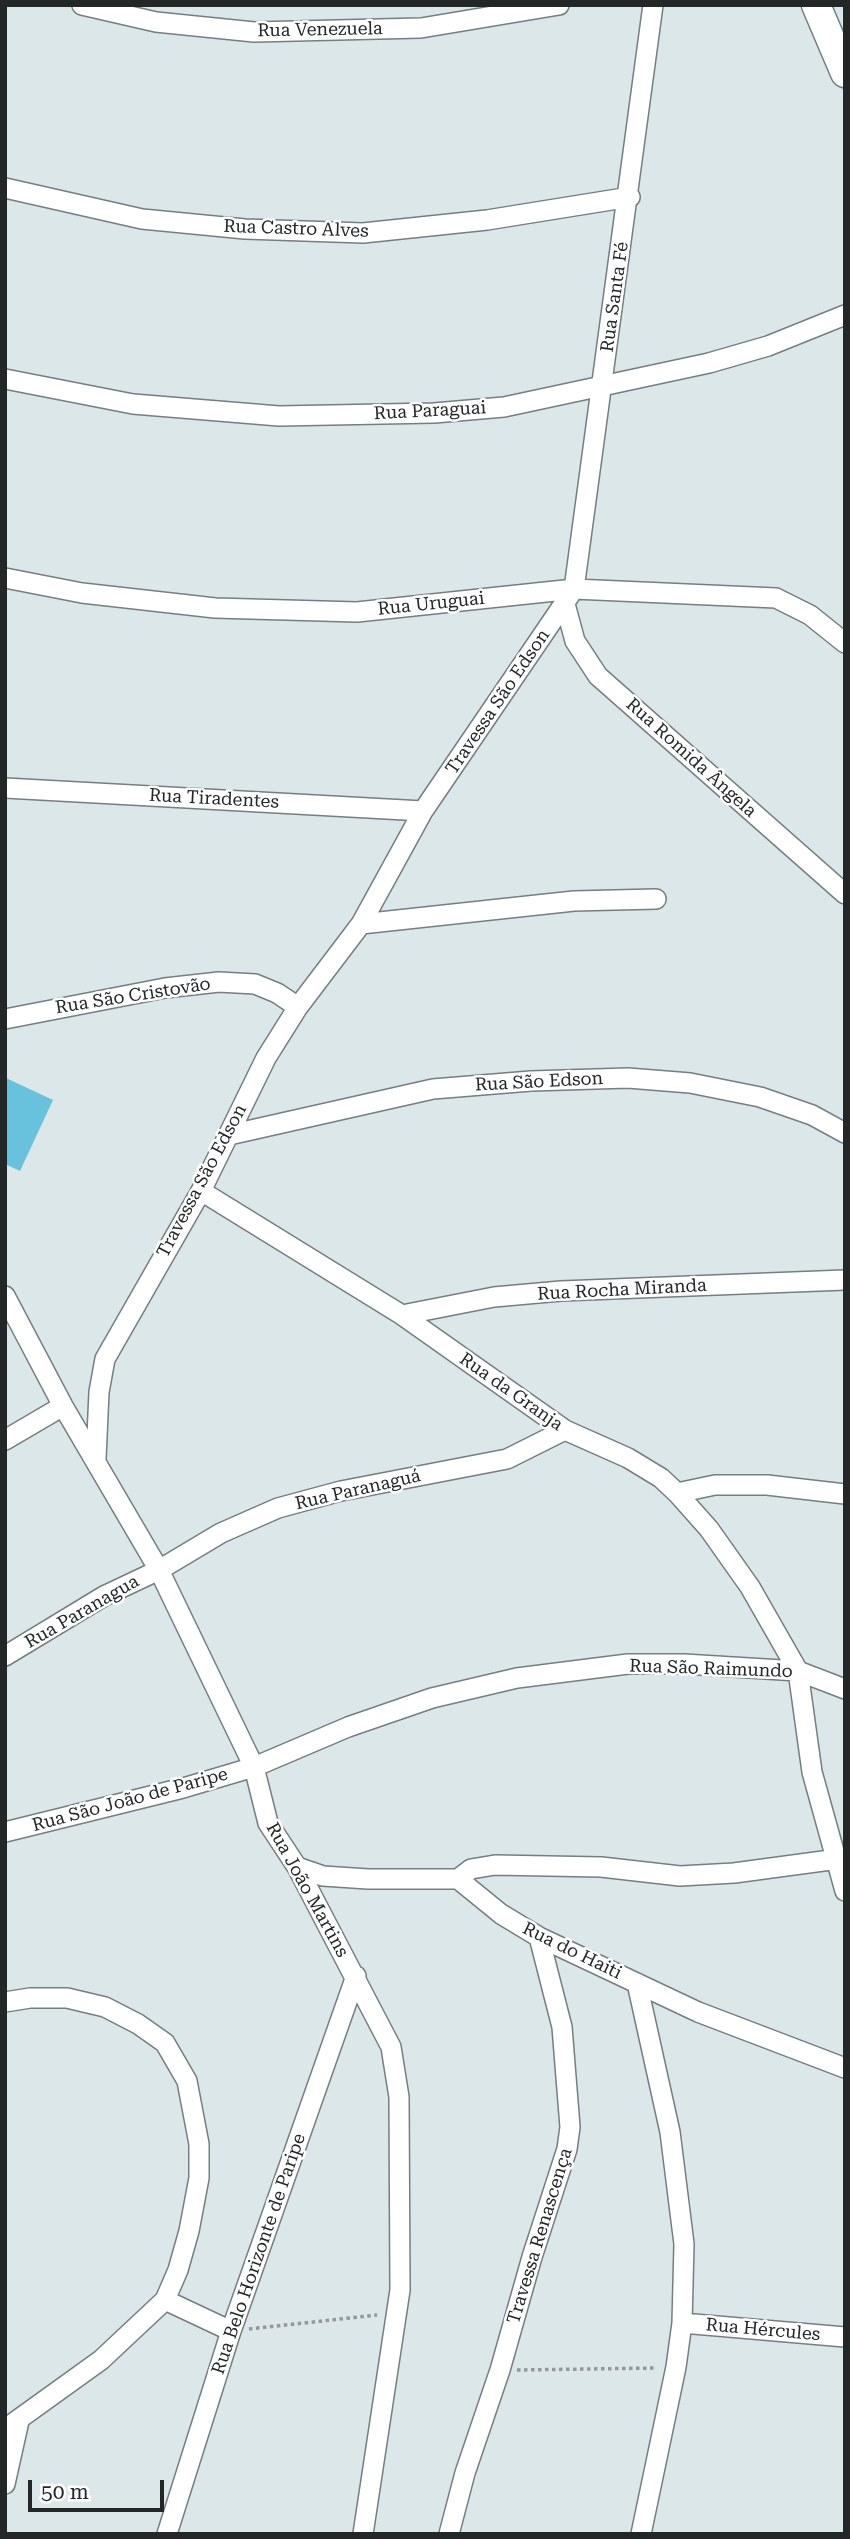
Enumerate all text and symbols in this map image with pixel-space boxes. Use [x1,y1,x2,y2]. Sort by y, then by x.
street label: Rua Venezuela [257,18,383,42]
street label: Rua Castro Alves [223,216,369,242]
street label: Rua Santa Fé [597,240,633,354]
street label: Rua Paraguai [373,397,487,425]
street label: Rua Uruguai [376,588,486,620]
street label: Travessa São Edson [441,625,555,779]
street label: Rua Romida Ângela [621,694,761,822]
street label: Rua Tiradentes [148,785,280,813]
street label: Rua São Cristovão [54,973,212,1019]
street label: Rua São Edson [474,1068,604,1096]
street label: Travessa São Edson [152,1101,252,1261]
street label: Rua Rocha Miranda [537,1275,707,1305]
street label: Rua da Granja [455,1348,567,1436]
street label: Rua Paranaguá [293,1465,423,1515]
street label: Rua Paranagua [21,1571,143,1653]
street label: Rua São Raimundo [629,1655,793,1683]
street label: Rua São João de Paripe [30,1763,230,1837]
street label: Rua João Martins [261,1819,353,1961]
street label: Rua do Haiti [519,1918,625,1984]
street label: Rua Belo Horizonte de Paripe [208,2131,310,2377]
street label: Travessa Renascença [503,2145,577,2327]
street label: Rua Hércules [705,2314,821,2346]
scale bar [32,2466,168,2510]
text: 50 m [41,2480,89,2504]

